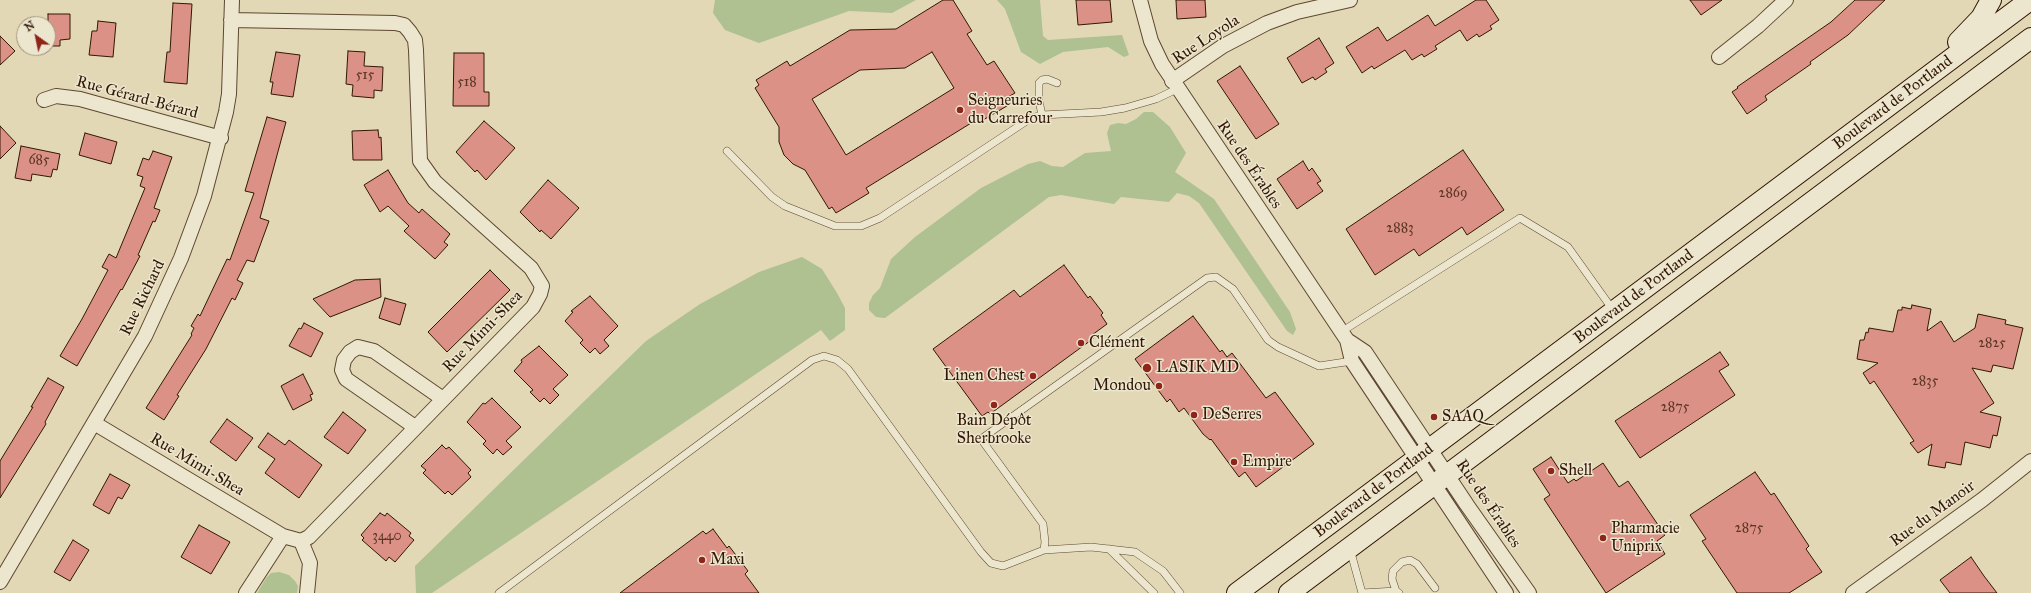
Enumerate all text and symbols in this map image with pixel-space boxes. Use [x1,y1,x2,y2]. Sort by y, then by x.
street label: Rue Loyola [1169,11,1243,69]
north arrow [16,16,56,56]
text: N [22,18,37,34]
street label: Boulevard de Portland [1830,52,1956,154]
house number: 515 [356,68,374,84]
street label: Rue Gérard-Bérard [74,73,200,123]
house number: 518 [457,75,477,91]
place label: Seigneuries du Carrefour [968,91,1052,129]
marker: Seigneuries du Carrefour [955,105,965,115]
street label: Rue des Érables [1212,117,1286,213]
house number: 685 [28,153,50,169]
house number: 2869 [1438,186,1468,202]
house number: 2883 [1386,221,1414,237]
street label: Boulevard de Portland [1571,246,1697,348]
street label: Rue Richard [116,257,170,339]
street label: Rue Mimi-Shea [439,287,527,377]
place label: Clément [1089,333,1145,353]
house number: 2825 [1978,336,2006,352]
marker: Clément [1076,338,1086,348]
place label: LASIK MD [1156,358,1239,378]
marker: LASIK MD [1141,362,1153,374]
place label: Linen Chest [943,366,1025,386]
marker: Linen Chest [1028,371,1038,381]
house number: 2835 [1912,374,1938,390]
place label: Mondou [1093,376,1151,396]
marker: Mondou [1154,381,1164,391]
marker: Bain Dépôt Sherbrooke [989,400,999,410]
house number: 2875 [1661,400,1689,416]
place label: DeSerres [1202,405,1262,425]
place label: SAAQ [1442,407,1484,427]
marker: DeSerres [1189,410,1199,420]
place label: Bain Dépôt Sherbrooke [957,411,1031,449]
marker: SAAQ [1429,412,1439,422]
street label: Rue Mimi-Shea [146,429,248,501]
street label: Boulevard de Portland [1311,440,1437,542]
place label: Empire [1242,452,1292,472]
street label: Rue des Érables [1451,456,1525,552]
marker: Empire [1229,457,1239,467]
place label: Shell [1559,461,1592,481]
marker: Shell [1546,466,1556,476]
street label: Rue du Manoir [1887,477,1979,551]
place label: Pharmacie Uniprix [1611,519,1680,557]
house number: 2875 [1735,521,1763,537]
house number: 3440 [372,529,402,545]
marker: Pharmacie Uniprix [1598,533,1608,543]
place label: Maxi [710,550,745,570]
marker: Maxi [697,555,707,565]

